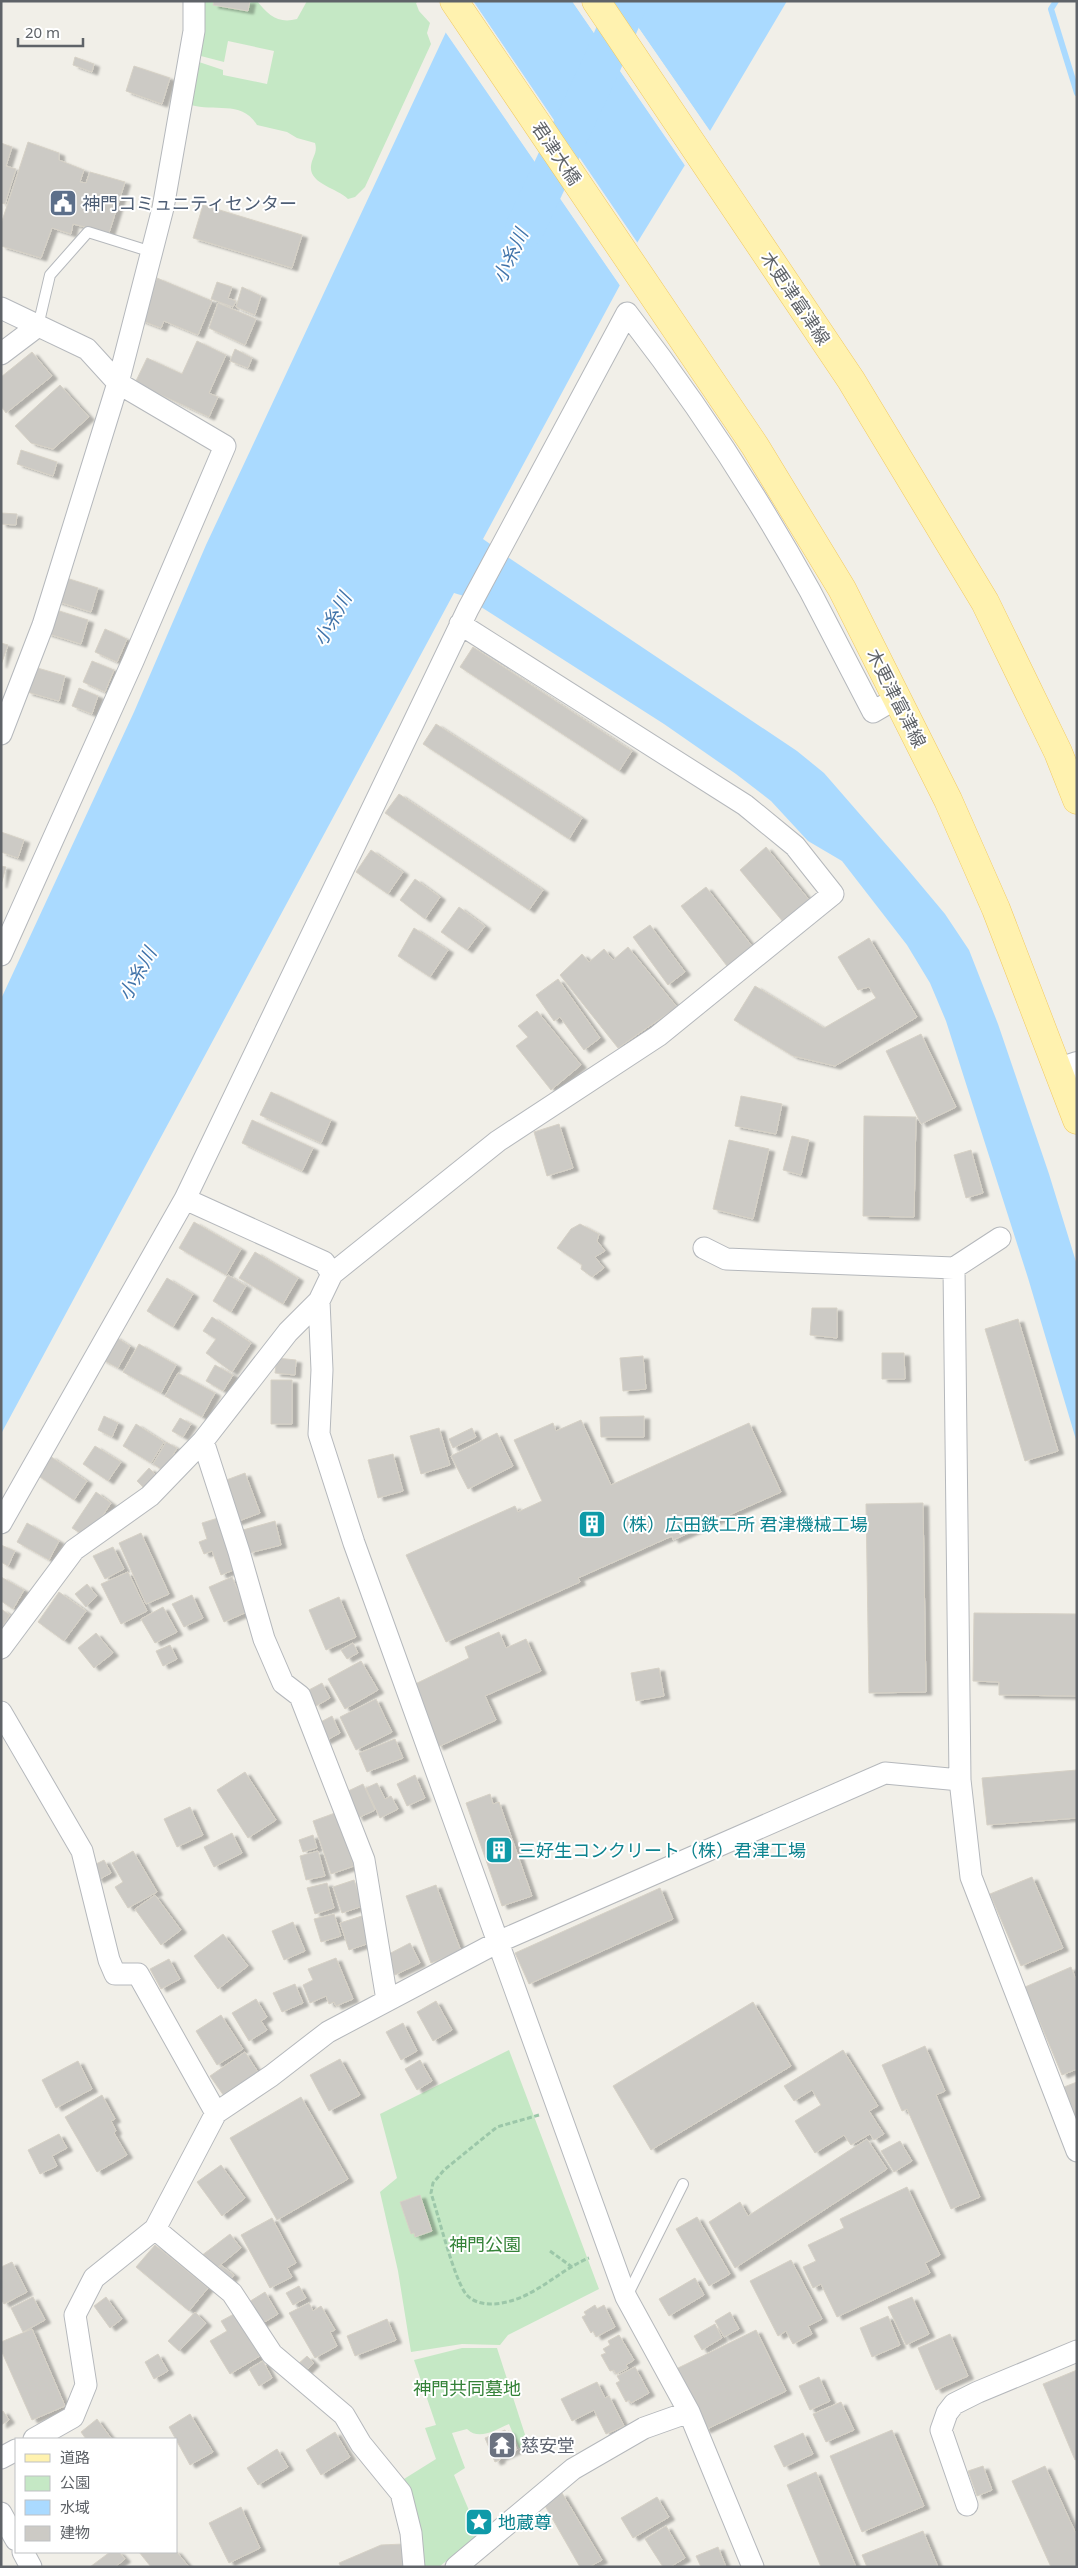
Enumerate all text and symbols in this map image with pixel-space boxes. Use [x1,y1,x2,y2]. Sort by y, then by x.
scale bar [18,15,82,47]
text: 20 m [25,22,60,42]
street label: 君津大橋 [527,116,587,190]
public building icon: 神門コミュニティセンター [48,188,78,218]
place label: 神門コミュニティセンター [82,191,297,215]
water label: 小糸川 [486,223,535,287]
street label: 木更津富津線 [756,247,836,349]
water label: 小糸川 [307,586,358,650]
street label: 木更津富津線 [862,644,932,752]
water label: 小糸川 [112,941,163,1005]
building icon: （株）広田鉄工所 君津機械工場 [577,1509,607,1539]
place label: （株）広田鉄工所 君津機械工場 [611,1512,868,1536]
building icon: 三好生コンクリート（株）君津工場 [484,1835,514,1865]
place label: 三好生コンクリート（株）君津工場 [518,1838,806,1862]
park label: 神門公園 [449,2232,521,2256]
park label: 神門共同墓地 [413,2376,521,2400]
temple icon: 慈安堂 [487,2430,517,2460]
place label: 慈安堂 [521,2433,575,2457]
legend [15,2438,178,2553]
text: 道路 [60,2447,90,2467]
text: 公園 [60,2472,90,2492]
text: 水域 [60,2497,90,2517]
place icon: 地蔵尊 [464,2507,494,2537]
place label: 地蔵尊 [498,2510,552,2534]
text: 建物 [60,2522,90,2542]

